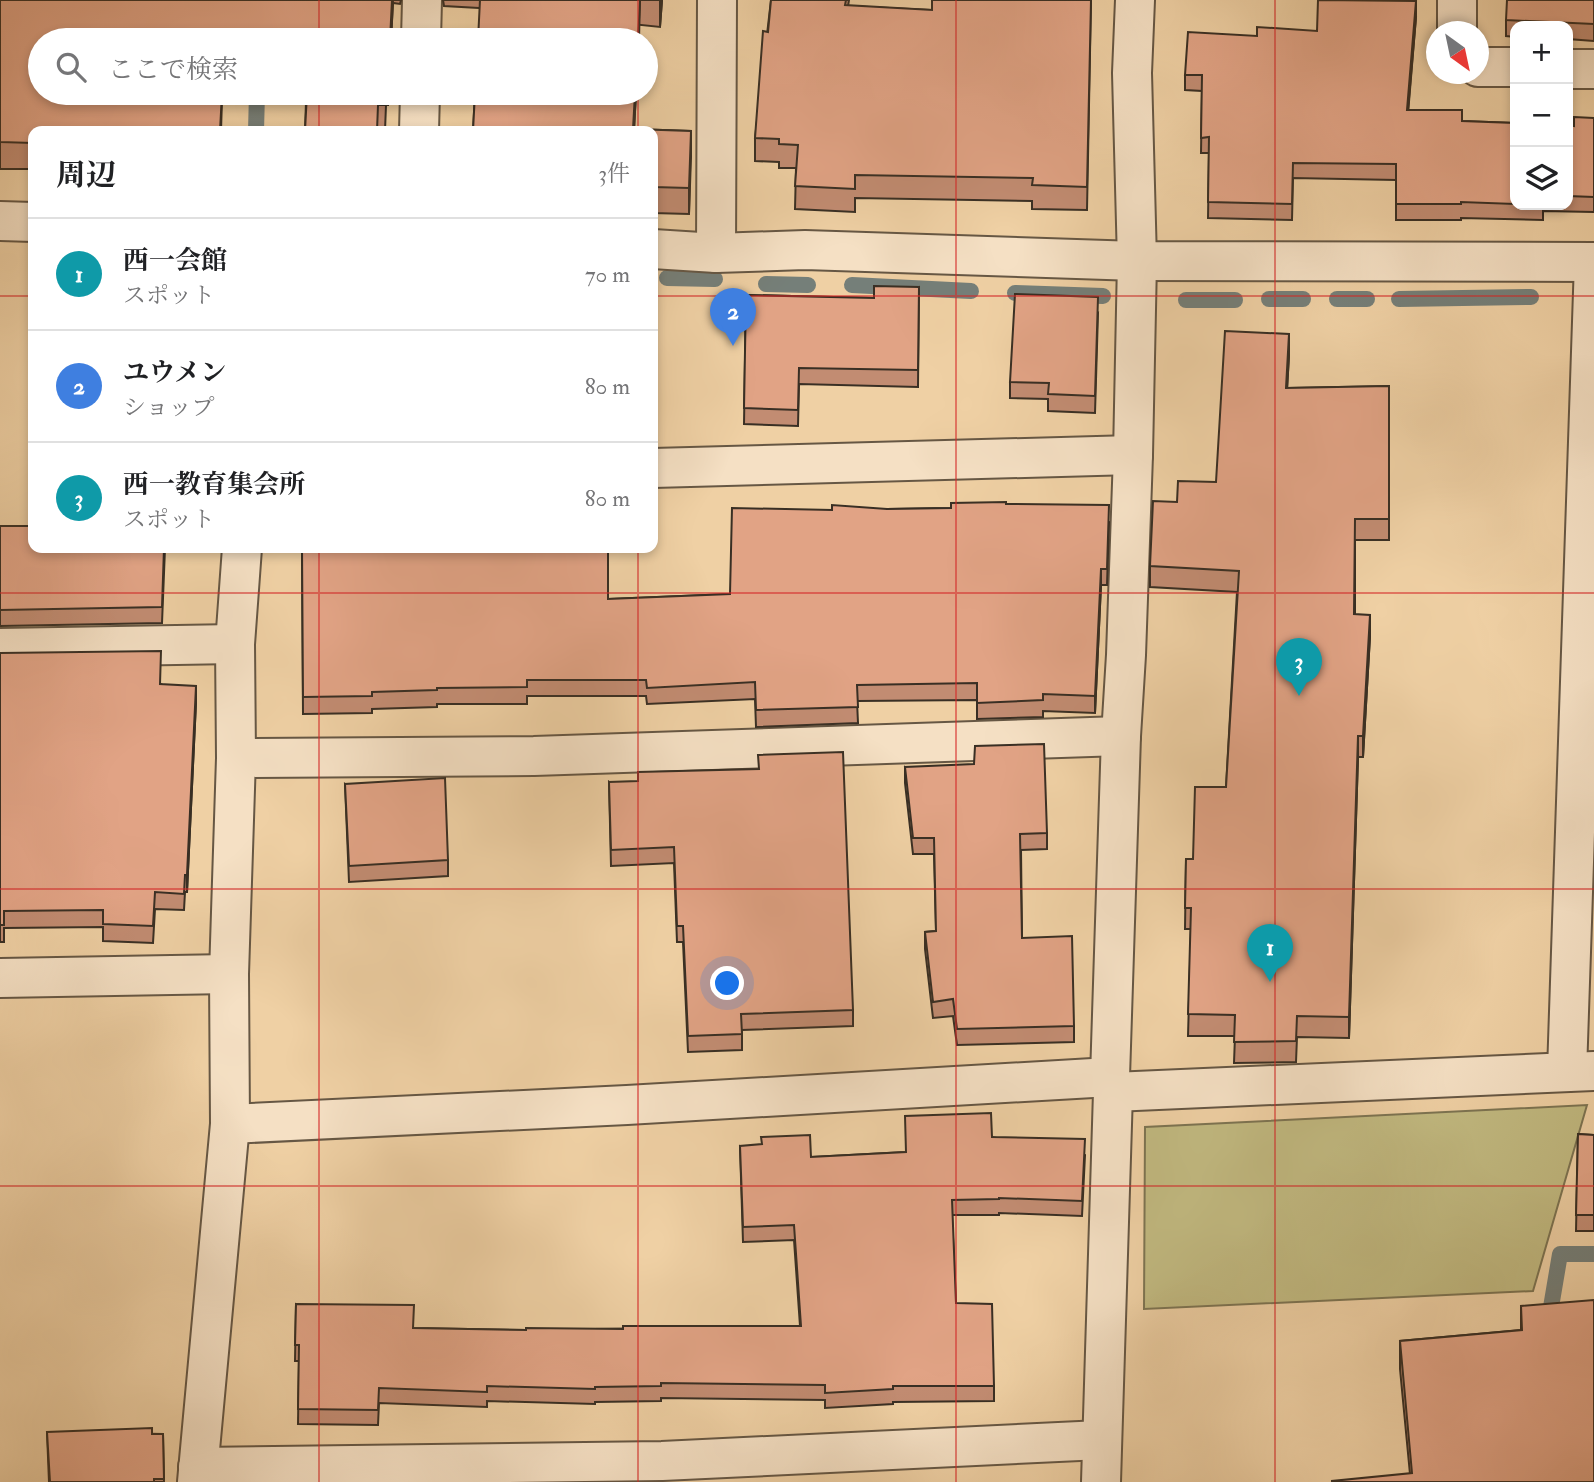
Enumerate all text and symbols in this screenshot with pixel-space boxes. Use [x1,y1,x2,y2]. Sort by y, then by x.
north arrow [1426,21,1489,84]
map controls [1510,21,1573,210]
button: + [1510,21,1573,84]
search box [28,28,658,105]
icon: search [52,48,90,86]
text: ここで検索 [108,54,238,86]
button: − [1510,84,1573,147]
button: layers [1510,147,1573,210]
text: 周辺 [56,157,116,194]
text: 3件 [598,159,630,188]
text: 西一会館 [123,245,227,277]
text: 1 [75,260,83,289]
text: 70 m [585,260,630,289]
text: スポット [123,281,215,310]
pin: 2 [710,288,756,346]
text: ユウメン [123,357,226,389]
text: 2 [73,372,85,401]
text: 80 m [585,372,630,401]
text: ショップ [123,393,215,422]
text: 西一教育集会所 [123,469,305,501]
text: 3 [75,484,83,513]
text: 80 m [585,484,630,513]
text: スポット [123,505,215,534]
pin: 3 [1276,638,1322,696]
pin: 1 [1247,924,1293,982]
your location [710,966,744,1000]

